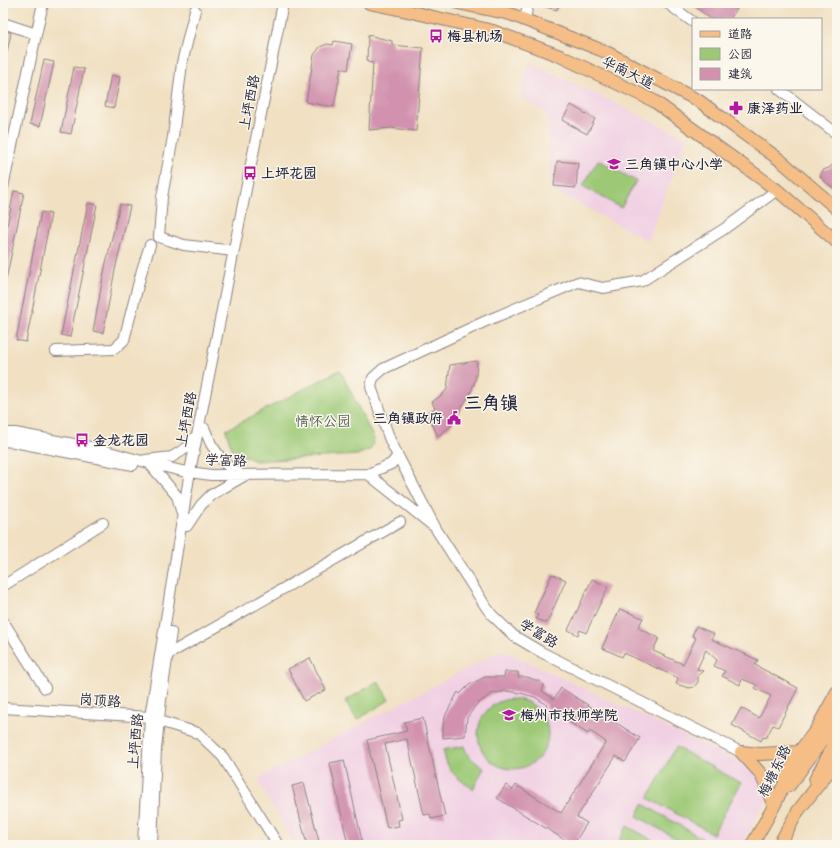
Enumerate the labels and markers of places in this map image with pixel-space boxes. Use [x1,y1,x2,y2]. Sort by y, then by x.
bus stop icon: 梅县机场 [428,28,444,44]
place label: 梅县机场 [447,29,503,47]
pharmacy icon: 康泽药业 [728,100,744,116]
place label: 康泽药业 [747,102,803,119]
school or university icon: 三角镇中心小学 [606,156,622,172]
place label: 三角镇中心小学 [625,157,723,175]
bus stop icon: 上坪花园 [242,165,258,181]
place label: 上坪花园 [261,166,317,184]
public building icon: 三角镇政府 [446,410,462,426]
place label: 三角镇政府 [373,411,443,429]
bus stop icon: 金龙花园 [74,432,90,448]
place label: 金龙花园 [93,433,149,451]
school or university icon: 梅州市技师学院 [501,707,517,723]
place label: 梅州市技师学院 [520,708,618,726]

